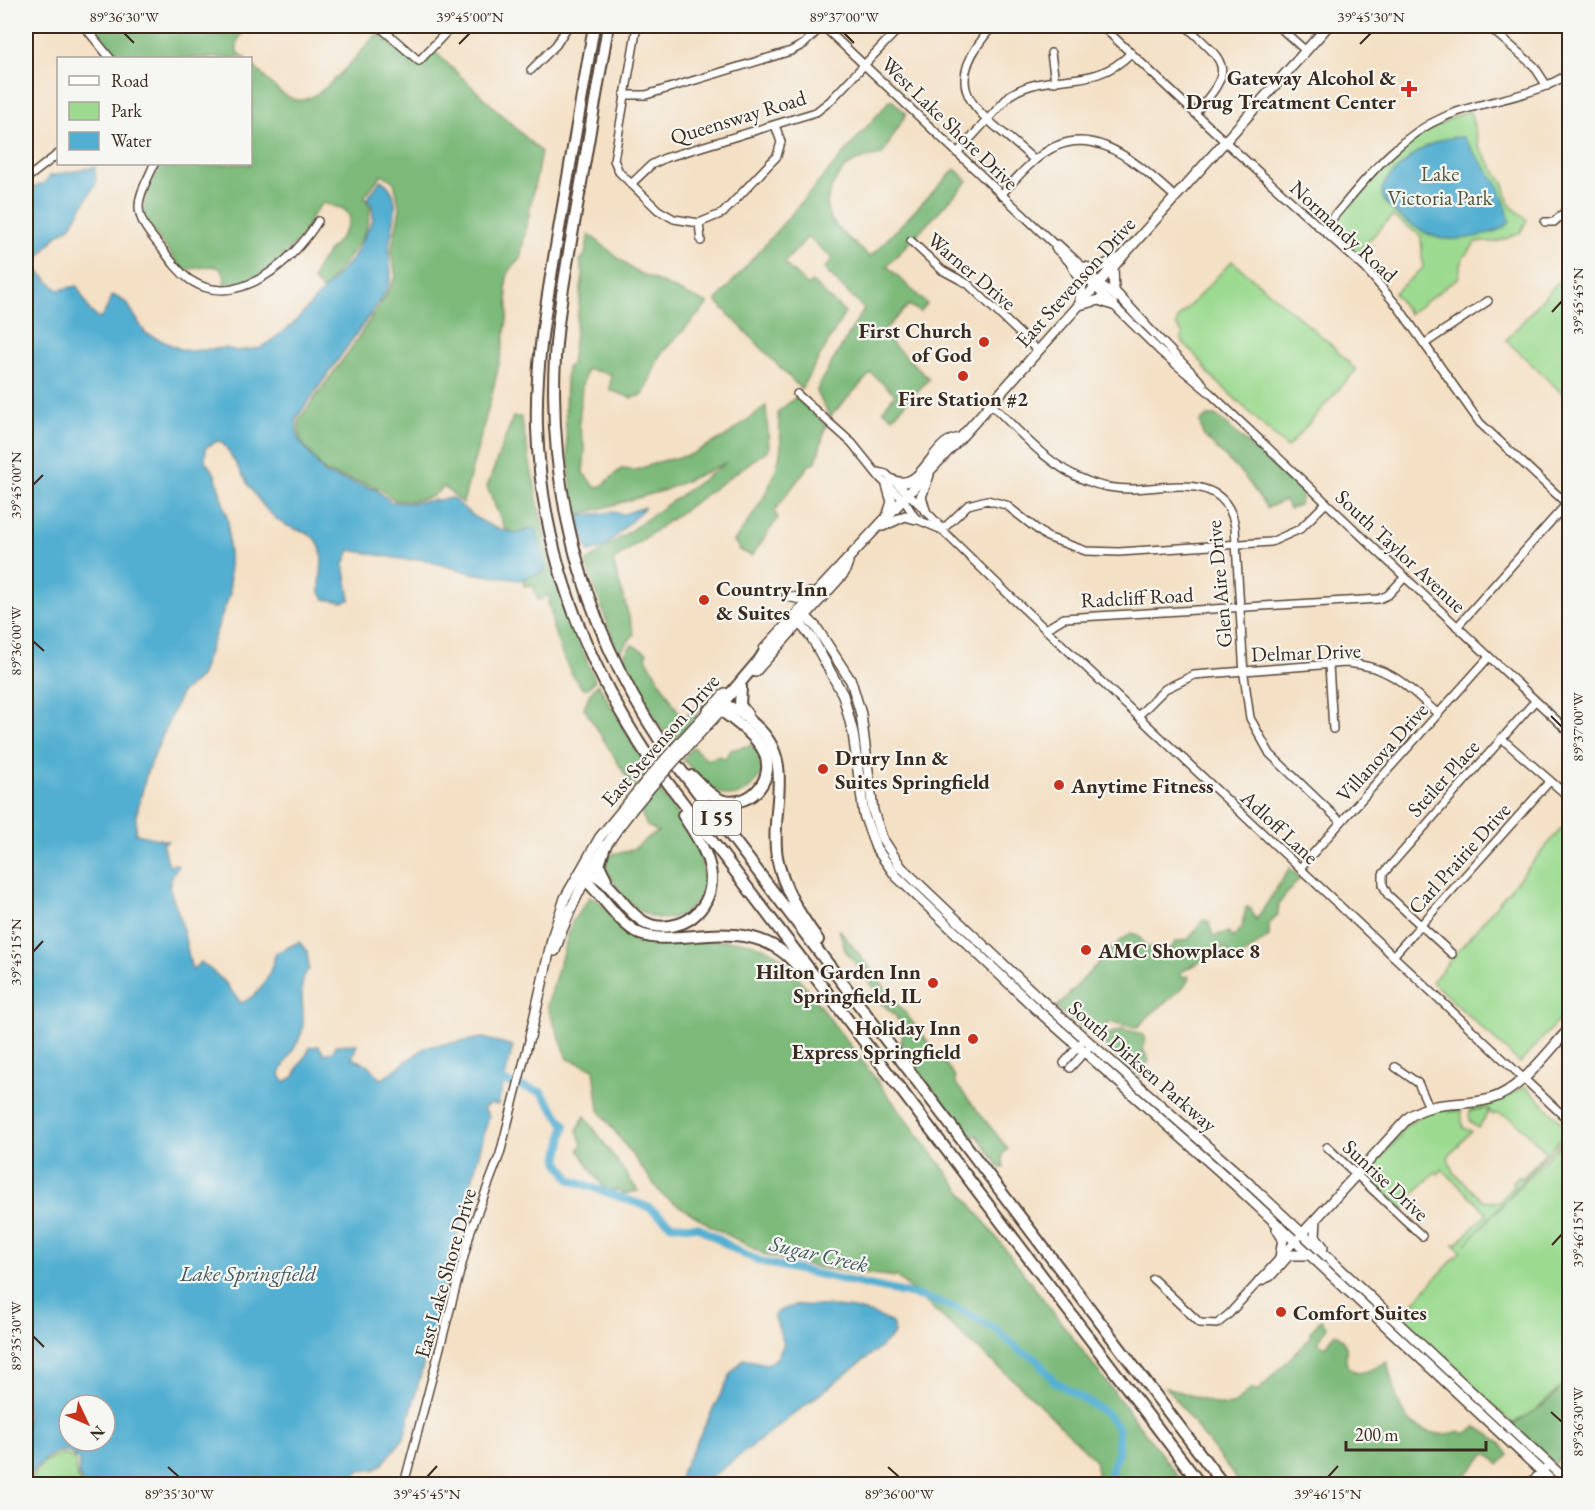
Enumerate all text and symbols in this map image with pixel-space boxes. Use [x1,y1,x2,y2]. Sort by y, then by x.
text: 89°36'30"W [89,7,159,26]
text: 39°45'00"N [436,7,504,26]
text: 89°37'00"W [809,7,879,26]
text: 39°45'30"N [1337,7,1405,26]
street label: West Lake Shore Drive [876,50,1024,196]
legend [57,57,252,165]
place label: Gateway Alcohol & Drug Treatment Center [1186,64,1396,115]
text: Road [111,69,150,92]
marker: Gateway Alcohol & Drug Treatment Center [1400,80,1418,98]
street label: Queensway Road [667,83,810,151]
text: Park [111,99,142,122]
text: Water [111,129,152,152]
park label: Lake Victoria Park [1388,160,1494,211]
street label: Normandy Road [1284,174,1404,288]
street label: East Stevenson Drive [1009,211,1141,353]
street label: Warner Drive [922,226,1022,316]
text: 39°45'45"N [1568,267,1587,335]
place label: First Church of God [858,317,972,368]
marker: First Church of God [977,335,991,349]
marker: Fire Station #2 [956,369,970,383]
place label: Fire Station #2 [898,385,1028,412]
text: 39°45'00"N [6,451,25,519]
street label: South Taylor Avenue [1330,483,1472,619]
street label: Glen Aire Drive [1200,519,1238,649]
place label: Country Inn & Suites [716,575,828,626]
street label: Radcliff Road [1080,581,1194,613]
marker: Country Inn & Suites [697,593,711,607]
text: 89°36'00"W [6,606,25,676]
street label: Delmar Drive [1251,637,1361,667]
street label: East Stevenson Drive [595,668,725,812]
text: 89°37'00"W [1568,692,1587,762]
street label: Villanova Drive [1330,697,1434,807]
street label: Steiler Place [1401,733,1485,823]
place label: Drury Inn & Suites Springfield [835,744,990,795]
marker: Drury Inn & Suites Springfield [816,762,830,776]
place label: Anytime Fitness [1070,772,1214,799]
marker: Anytime Fitness [1052,778,1066,792]
street label: Adloff Lane [1235,783,1325,870]
street label: Carl Prairie Drive [1402,797,1516,919]
road number: I 55 [693,801,741,835]
text: 39°45'15"N [6,918,25,986]
place label: AMC Showplace 8 [1097,937,1260,964]
marker: AMC Showplace 8 [1079,943,1093,957]
place label: Hilton Garden Inn Springfield, IL [756,958,922,1009]
marker: Hilton Garden Inn Springfield, IL [926,976,940,990]
street label: South Dirksen Parkway [1063,994,1223,1138]
place label: Holiday Inn Express Springfield [792,1014,961,1065]
marker: Holiday Inn Express Springfield [966,1032,980,1046]
street label: Sunrise Drive [1337,1133,1435,1227]
street label: East Lake Shore Drive [408,1185,482,1361]
text: 39°46'15"N [1568,1200,1587,1268]
water label: Sugar Creek [766,1228,871,1279]
water label: Lake Springfield [179,1259,317,1288]
place label: Comfort Suites [1293,1299,1427,1326]
text: 89°35'30"W [6,1301,25,1371]
marker: Comfort Suites [1274,1305,1288,1319]
text: 89°36'30"W [1568,1387,1587,1457]
north arrow [57,1393,117,1453]
scale bar [1346,1414,1486,1452]
text: N [85,1421,109,1445]
text: 200 m [1355,1423,1399,1446]
text: 89°35'30"W [144,1484,214,1503]
text: 39°45'45"N [393,1484,461,1503]
text: 89°36'00"W [864,1484,934,1503]
text: 39°46'15"N [1294,1484,1362,1503]

